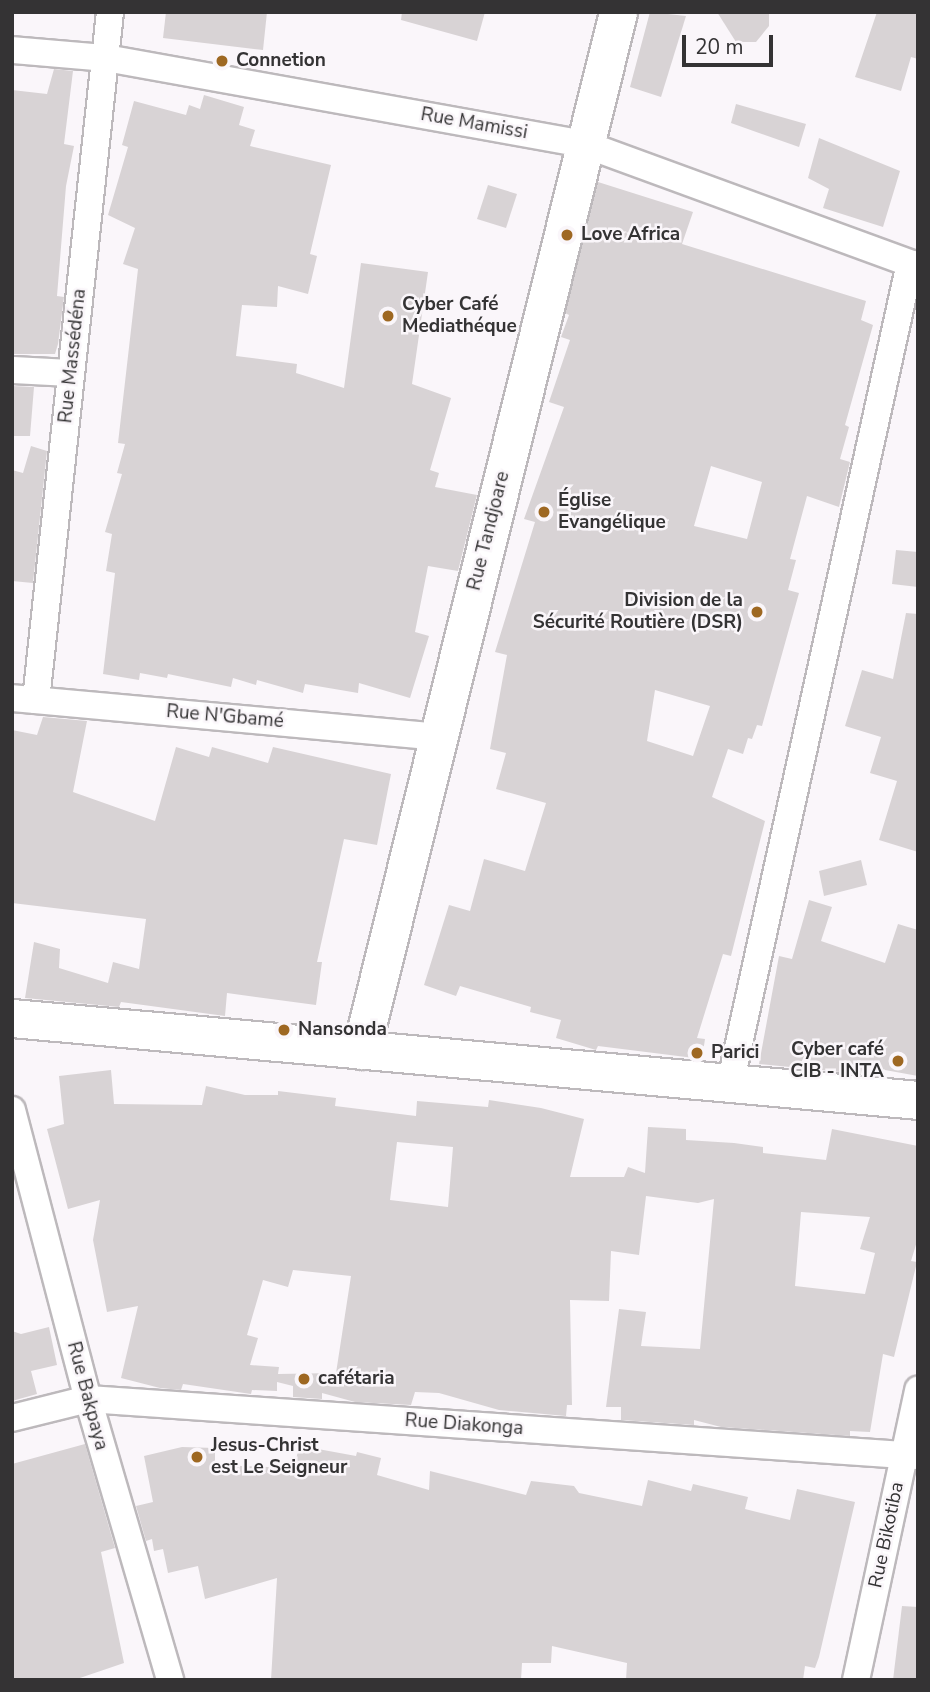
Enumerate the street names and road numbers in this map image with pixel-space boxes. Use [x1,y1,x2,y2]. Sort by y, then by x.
street label: Rue Mamissi [419,103,529,145]
street label: Rue Massédéna [55,288,91,424]
street label: Rue Tandjoare [463,469,515,593]
street label: Rue N'Gbamé [165,701,285,733]
street label: Rue Bakpaya [62,1339,112,1453]
street label: Rue Diakonga [404,1409,524,1441]
street label: Rue Bikotiba [865,1480,909,1590]

